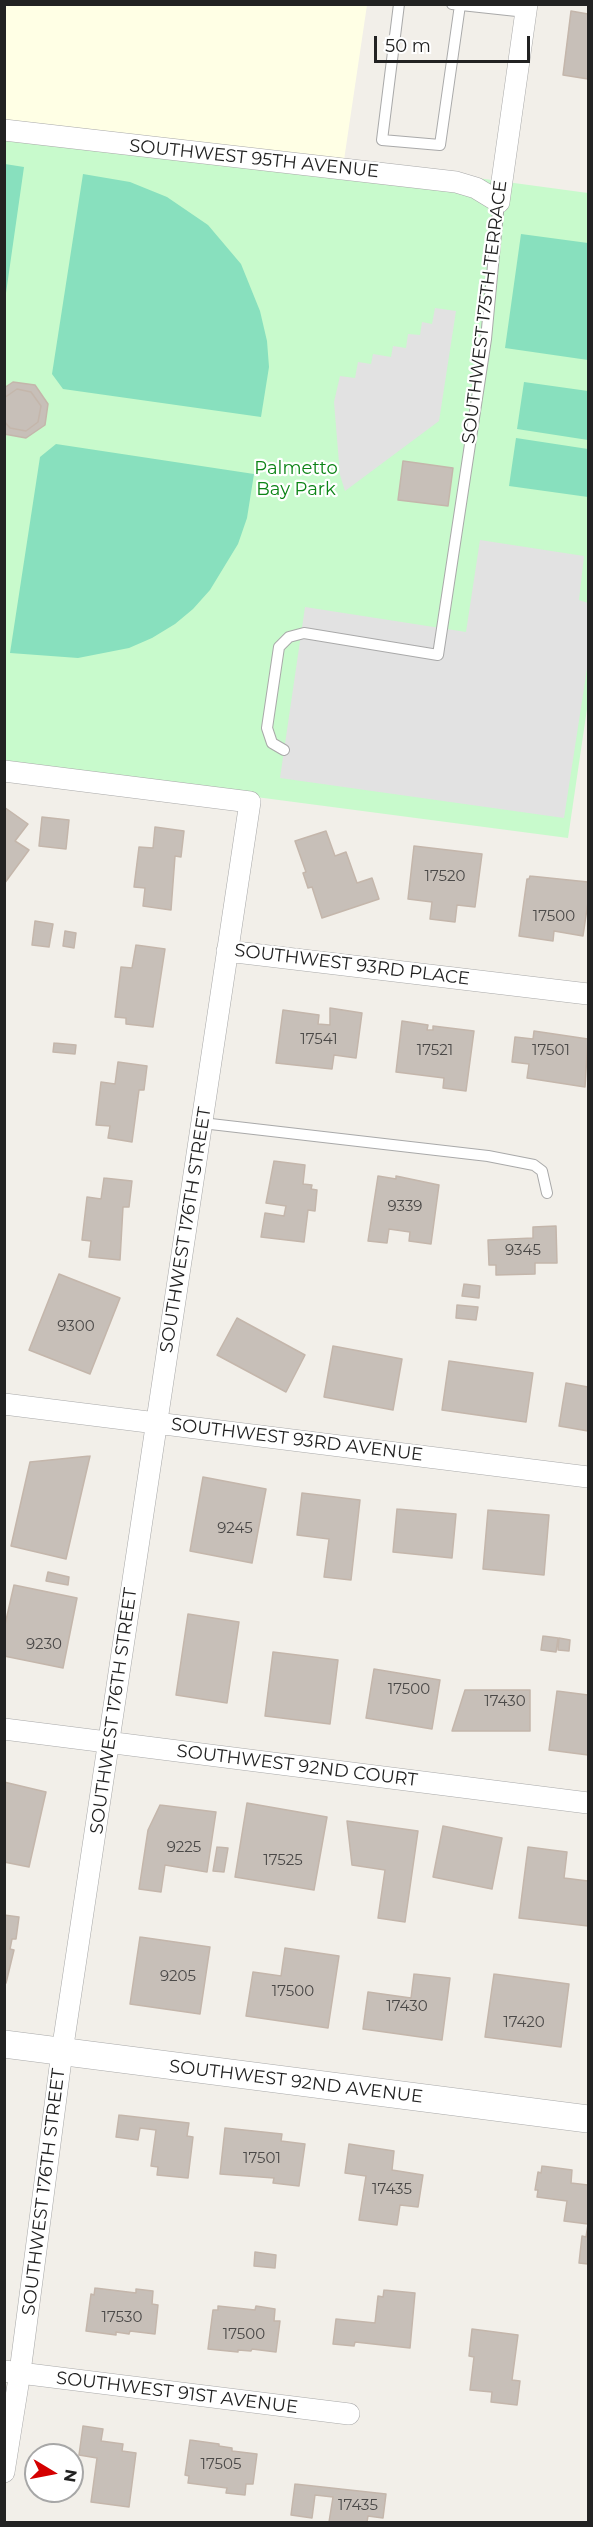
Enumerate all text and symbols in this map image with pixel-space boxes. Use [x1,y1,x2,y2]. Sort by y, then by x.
scale bar [377,24,533,62]
text: 50 m [385,35,431,57]
street label: SOUTHWEST 95TH AVENUE [128,135,380,183]
street label: SOUTHWEST 175TH TERRACE [458,179,512,445]
park label: Palmetto Bay Park [254,458,338,500]
house number: 17520 [425,868,465,886]
house number: 17500 [533,908,575,926]
street label: SOUTHWEST 93RD PLACE [233,940,471,990]
house number: 17541 [300,1031,338,1049]
house number: 17521 [417,1042,453,1060]
house number: 17501 [532,1042,570,1060]
street label: SOUTHWEST 176TH STREET [156,1106,216,1354]
house number: 9339 [388,1198,422,1216]
house number: 9345 [505,1242,541,1260]
house number: 9300 [57,1318,95,1336]
street label: SOUTHWEST 93RD AVENUE [170,1414,424,1466]
house number: 9245 [217,1520,253,1538]
street label: SOUTHWEST 176TH STREET [86,1586,142,1836]
house number: 9230 [26,1636,62,1654]
house number: 17500 [388,1681,430,1699]
house number: 17430 [484,1693,526,1711]
street label: SOUTHWEST 92ND COURT [175,1740,419,1792]
house number: 9225 [167,1839,201,1857]
house number: 17525 [263,1852,303,1870]
house number: 9205 [160,1968,196,1986]
house number: 17500 [272,1983,314,2001]
house number: 17430 [386,1998,428,2016]
house number: 17420 [503,2014,545,2032]
street label: SOUTHWEST 92ND AVENUE [168,2056,424,2108]
street label: SOUTHWEST 176TH STREET [18,2067,70,2317]
house number: 17501 [243,2150,281,2168]
house number: 17435 [372,2181,412,2199]
house number: 17530 [102,2309,142,2327]
house number: 17500 [223,2326,265,2344]
street label: SOUTHWEST 91ST AVENUE [55,2367,299,2419]
north arrow [24,2443,84,2503]
house number: 17505 [201,2456,241,2474]
text: N [60,2468,81,2484]
house number: 17435 [338,2497,378,2515]

